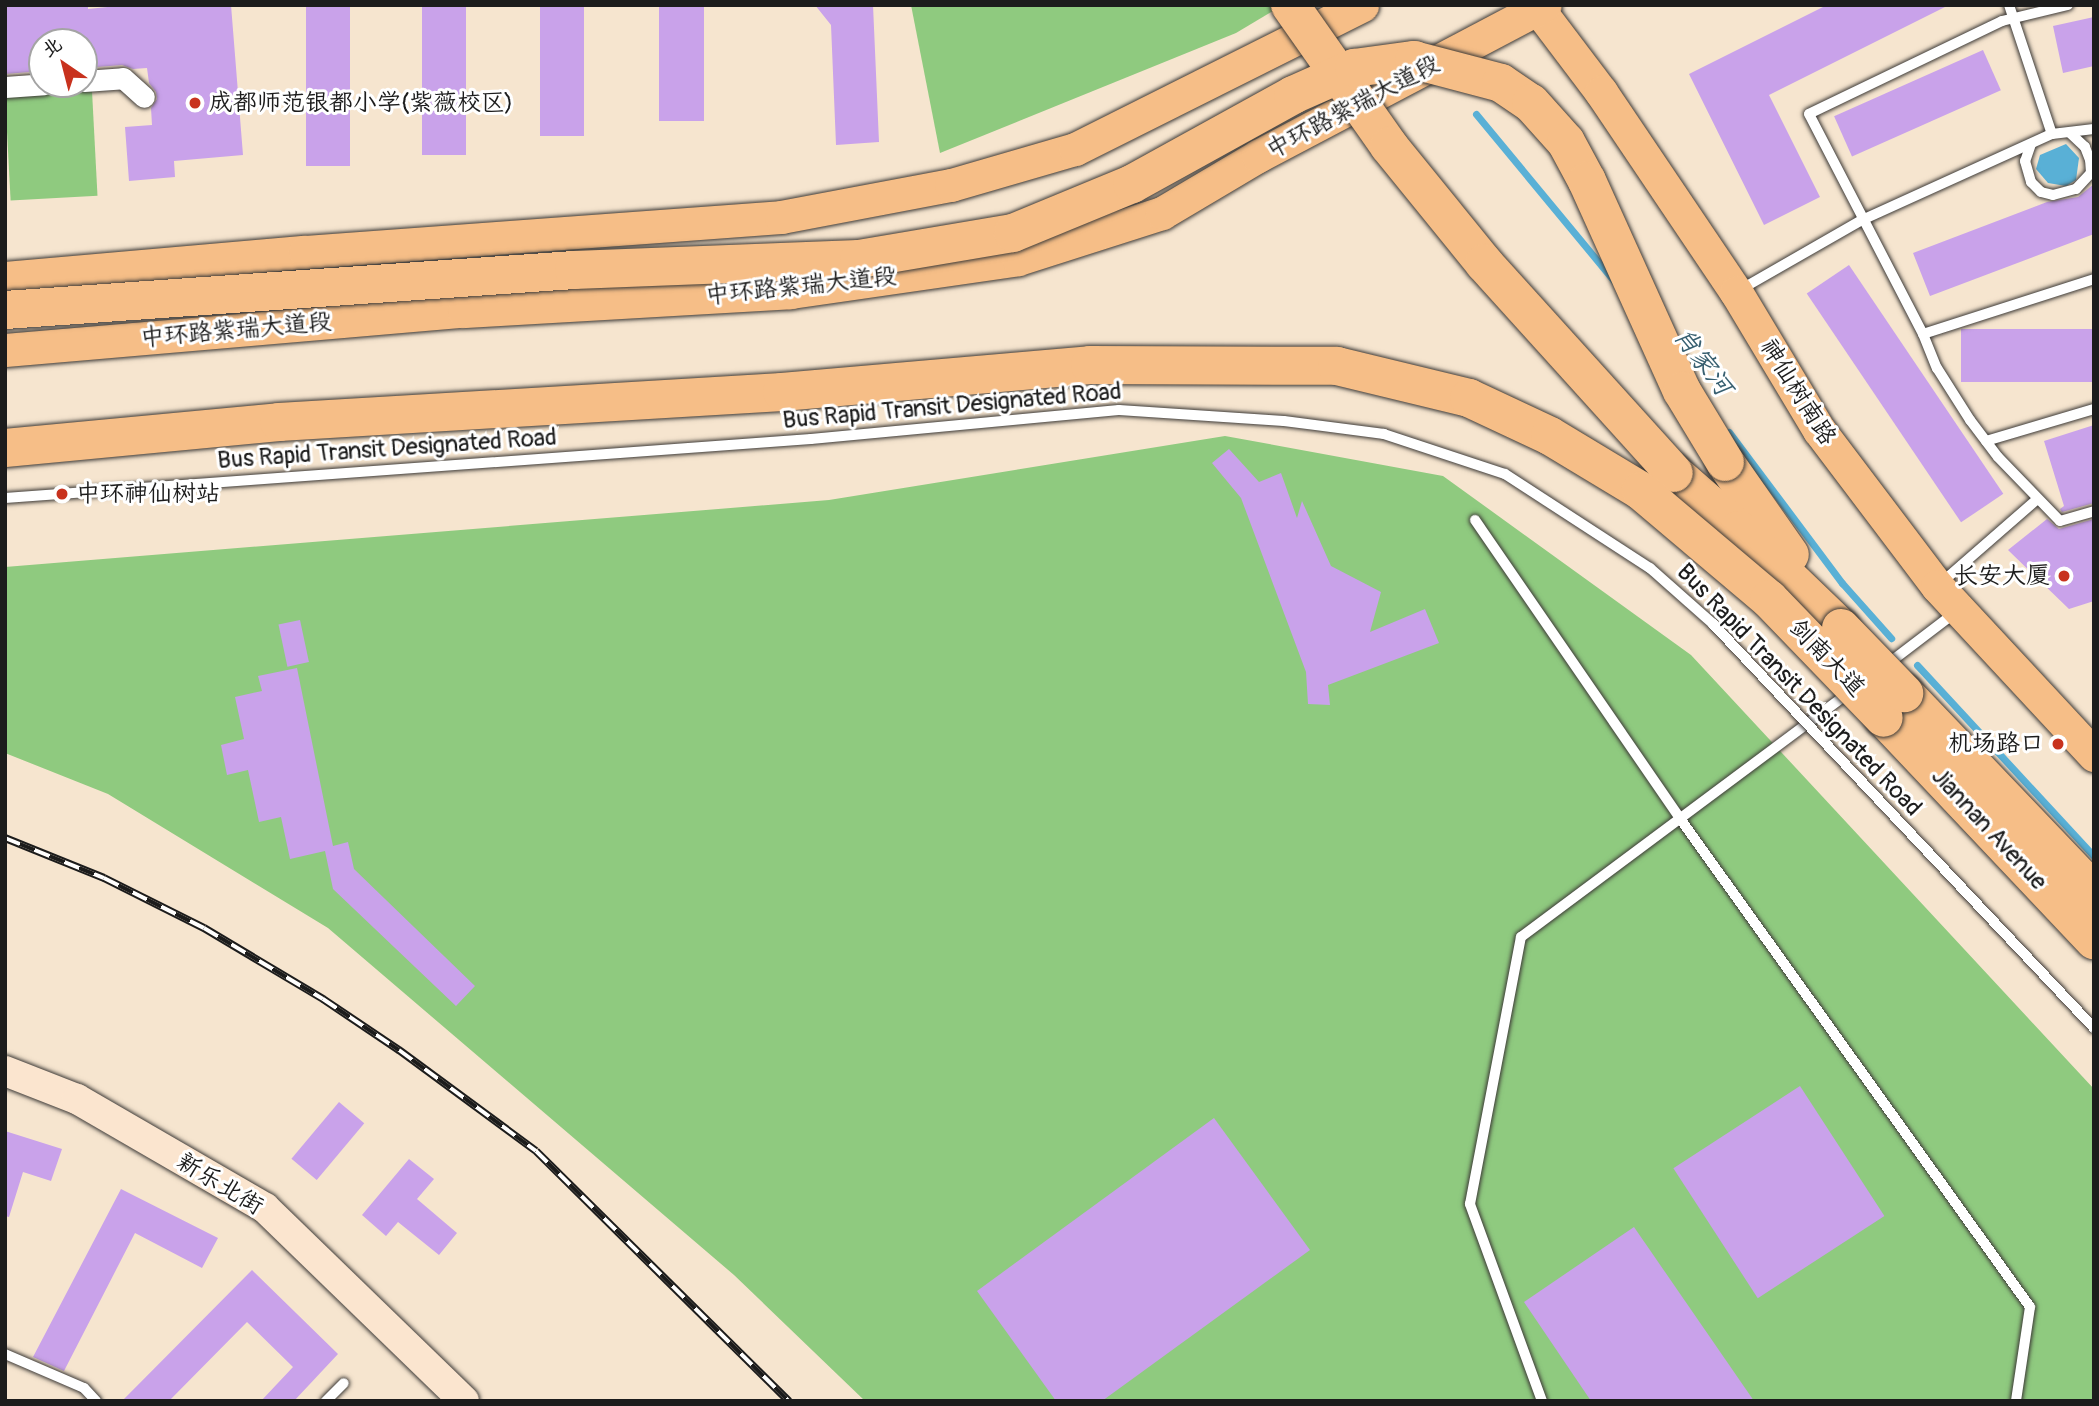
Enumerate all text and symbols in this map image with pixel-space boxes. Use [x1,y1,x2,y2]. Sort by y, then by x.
north arrow [28,28,98,98]
text: 北 [37,32,67,63]
street label: 中环路紫瑞大道段 [1261,49,1445,165]
place label: 成都师范银都小学(紫薇校区) [209,89,513,117]
marker: 成都师范银都小学(紫薇校区) [187,95,203,111]
street label: 中环路紫瑞大道段 [704,262,898,310]
street label: 中环路紫瑞大道段 [139,307,333,353]
water label: 肖家河 [1666,321,1738,403]
street label: 神仙树南路 [1754,333,1842,451]
street label: Bus Rapid Transit Designated Road [781,377,1123,435]
street label: Bus Rapid Transit Designated Road [216,423,558,475]
place label: 中环神仙树站 [76,480,220,508]
marker: 中环神仙树站 [54,486,70,502]
street label: Bus Rapid Transit Designated Road [1671,558,1927,822]
place label: 长安大厦 [1954,562,2050,590]
marker: 长安大厦 [2056,568,2072,584]
street label: 剑南大道 [1783,613,1871,703]
place label: 机场路口 [1948,730,2044,758]
marker: 机场路口 [2050,736,2066,752]
street label: Jiannan Avenue [1925,762,2053,896]
street label: 新乐北街 [171,1147,269,1221]

